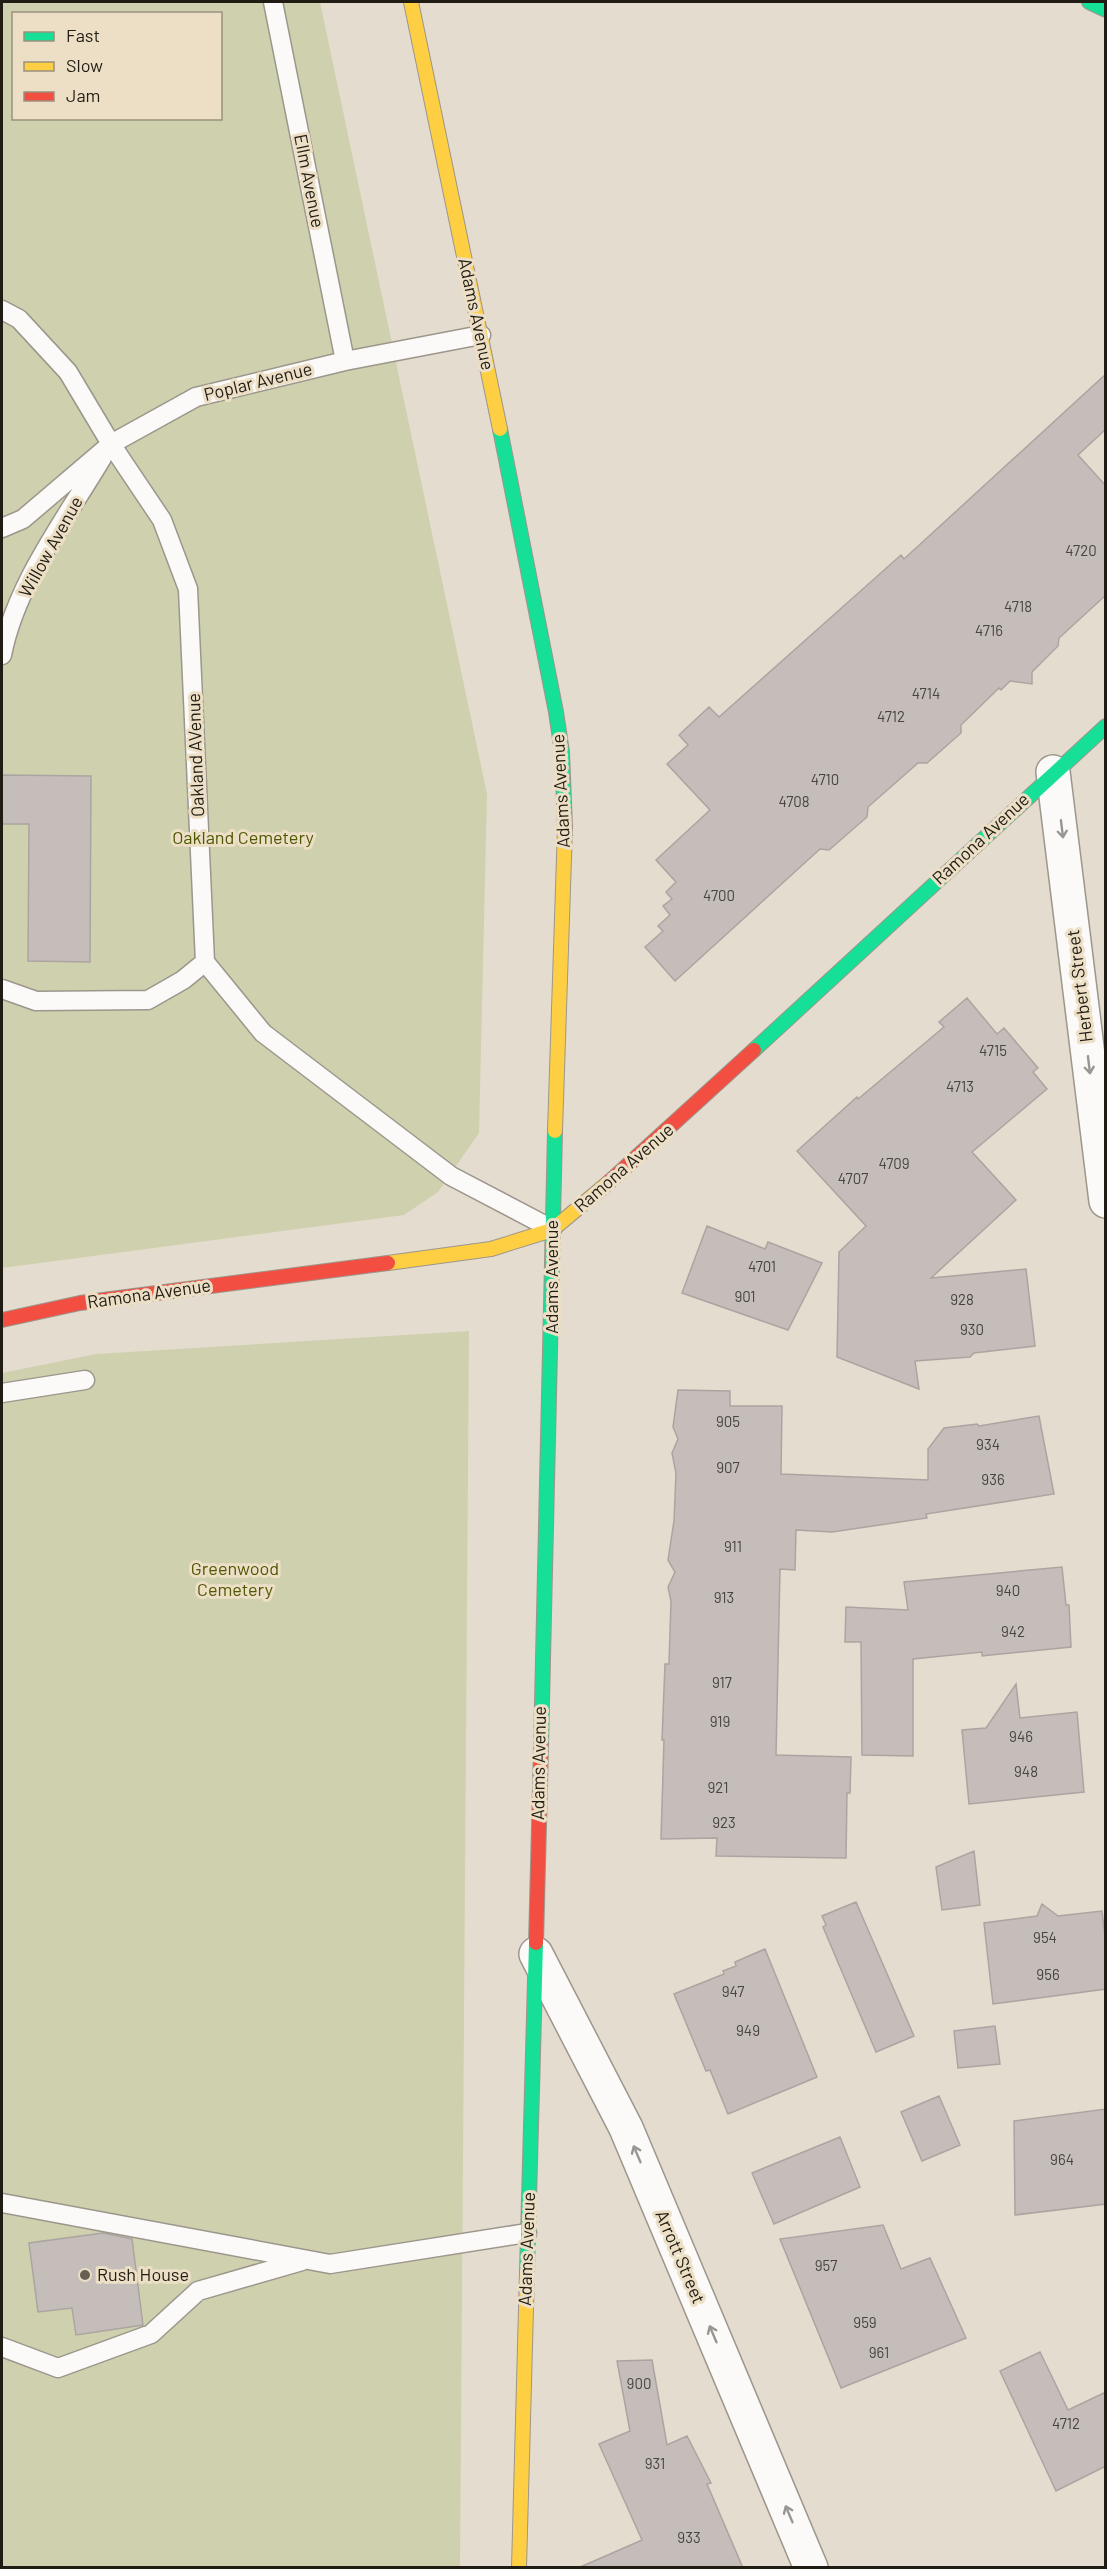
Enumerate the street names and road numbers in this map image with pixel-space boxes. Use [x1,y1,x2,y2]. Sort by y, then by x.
street label: Ellm Avenue [290,132,330,229]
street label: Adams Avenue [454,256,500,372]
street label: Poplar Avenue [201,357,314,405]
street label: Willow Avenue [13,492,87,601]
street label: Oakland AVenue [182,693,208,817]
street label: Adams Avenue [546,734,574,849]
street label: Ramona Avenue [927,788,1033,889]
street label: Herbert Street [1061,929,1097,1044]
street label: Ramona Avenue [569,1118,678,1216]
street label: Adams Avenue [540,1220,562,1334]
street label: Ramona Avenue [86,1273,212,1313]
street label: Adams Avenue [526,1706,550,1820]
street label: Adams Avenue [513,2192,539,2306]
street label: Arrott Street [651,2207,710,2307]

